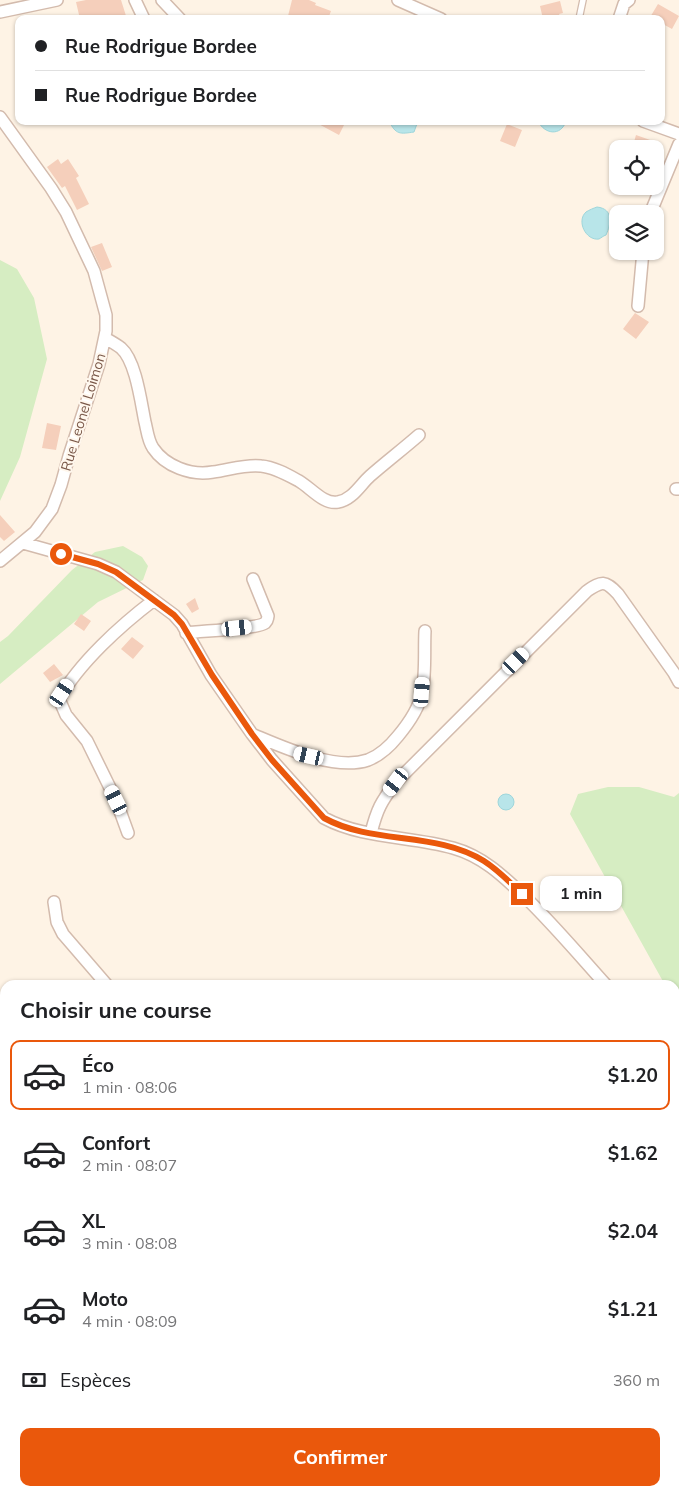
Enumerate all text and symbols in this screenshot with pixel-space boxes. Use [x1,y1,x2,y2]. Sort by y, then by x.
text: Rue Rodrigue Bordee [65,34,257,58]
text: Rue Rodrigue Bordee [65,83,257,107]
map controls [609,140,664,260]
button: locate [609,140,664,195]
button: layers [609,205,664,260]
street label: Rue Leonel Loimon [57,351,109,473]
route start [50,543,72,565]
car [221,619,252,637]
car [500,645,531,677]
car [47,676,76,710]
car [413,676,430,708]
car [292,745,325,767]
car [380,766,411,798]
car [102,783,129,817]
callout: 1 min [540,876,622,912]
route end [511,883,533,905]
text: 1 min [560,883,602,903]
text: Choisir une course [20,996,212,1024]
icon: car [22,1053,67,1098]
text: Éco [82,1053,114,1077]
text: $1.20 [608,1063,658,1087]
text: 1 min · 08:06 [82,1077,177,1097]
icon: car [22,1131,67,1176]
text: Confort [82,1131,150,1155]
text: $1.62 [608,1141,658,1165]
text: 2 min · 08:07 [82,1155,177,1175]
icon: car [22,1209,67,1254]
text: XL [82,1209,105,1233]
text: $2.04 [608,1219,658,1243]
text: 3 min · 08:08 [82,1233,177,1253]
icon: car [22,1287,67,1332]
text: Moto [82,1287,128,1311]
text: $1.21 [608,1297,658,1321]
text: 4 min · 08:09 [82,1311,177,1331]
icon: cash [20,1366,48,1394]
text: Espèces [60,1368,131,1392]
text: 360 m [613,1370,660,1390]
button: Confirmer [20,1428,660,1486]

